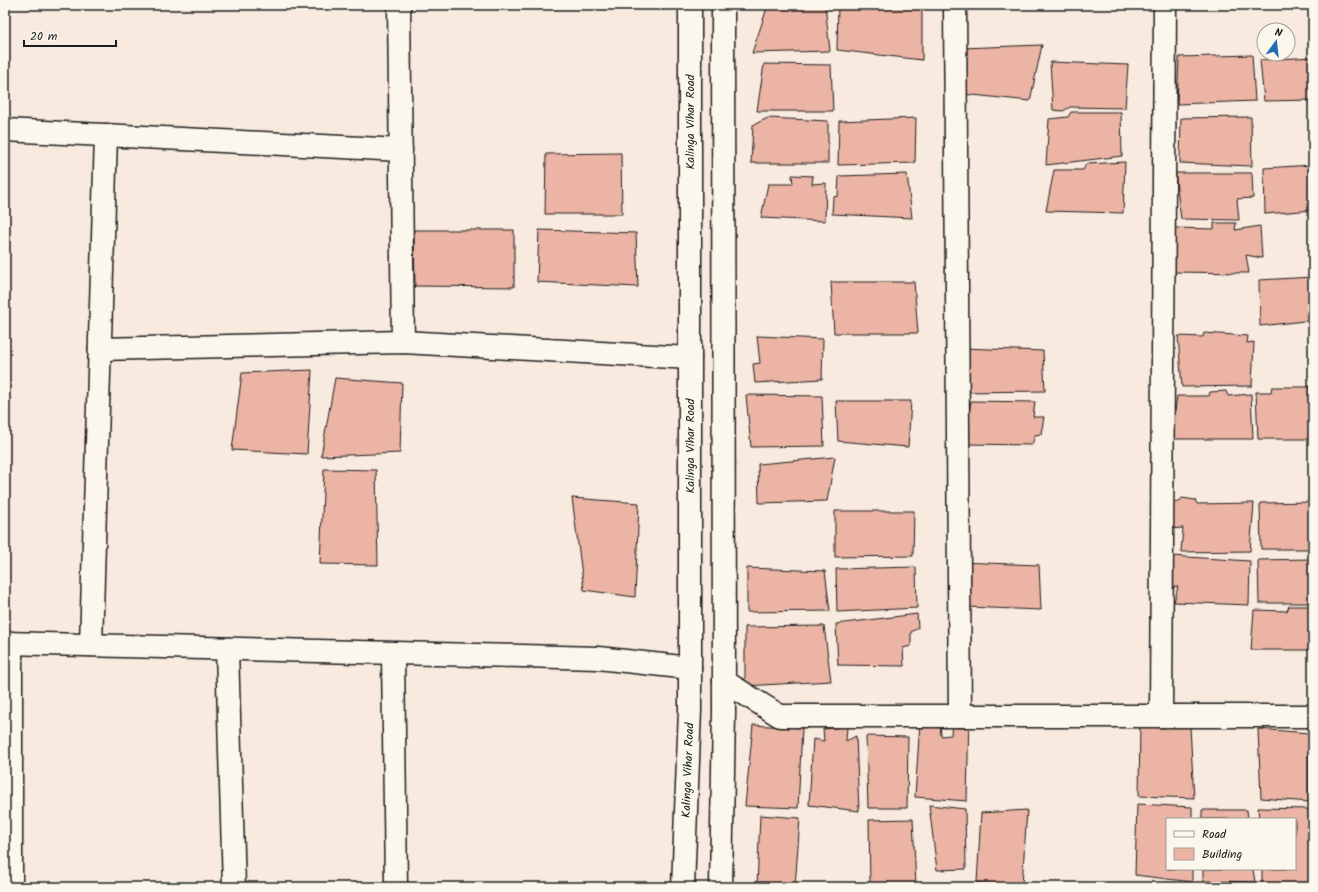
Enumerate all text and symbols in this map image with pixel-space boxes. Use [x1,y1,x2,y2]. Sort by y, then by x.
scale bar [24,22,116,48]
north arrow [1256,22,1296,62]
text: N [1273,24,1284,43]
text: 20 m [30,27,58,46]
street label: Kalinga Vihar Road [681,73,700,170]
street label: Kalinga Vihar Road [681,397,700,494]
street label: Kalinga Vihar Road [677,721,700,818]
legend [1166,818,1296,870]
text: Road [1202,825,1227,844]
text: Building [1202,845,1242,864]

